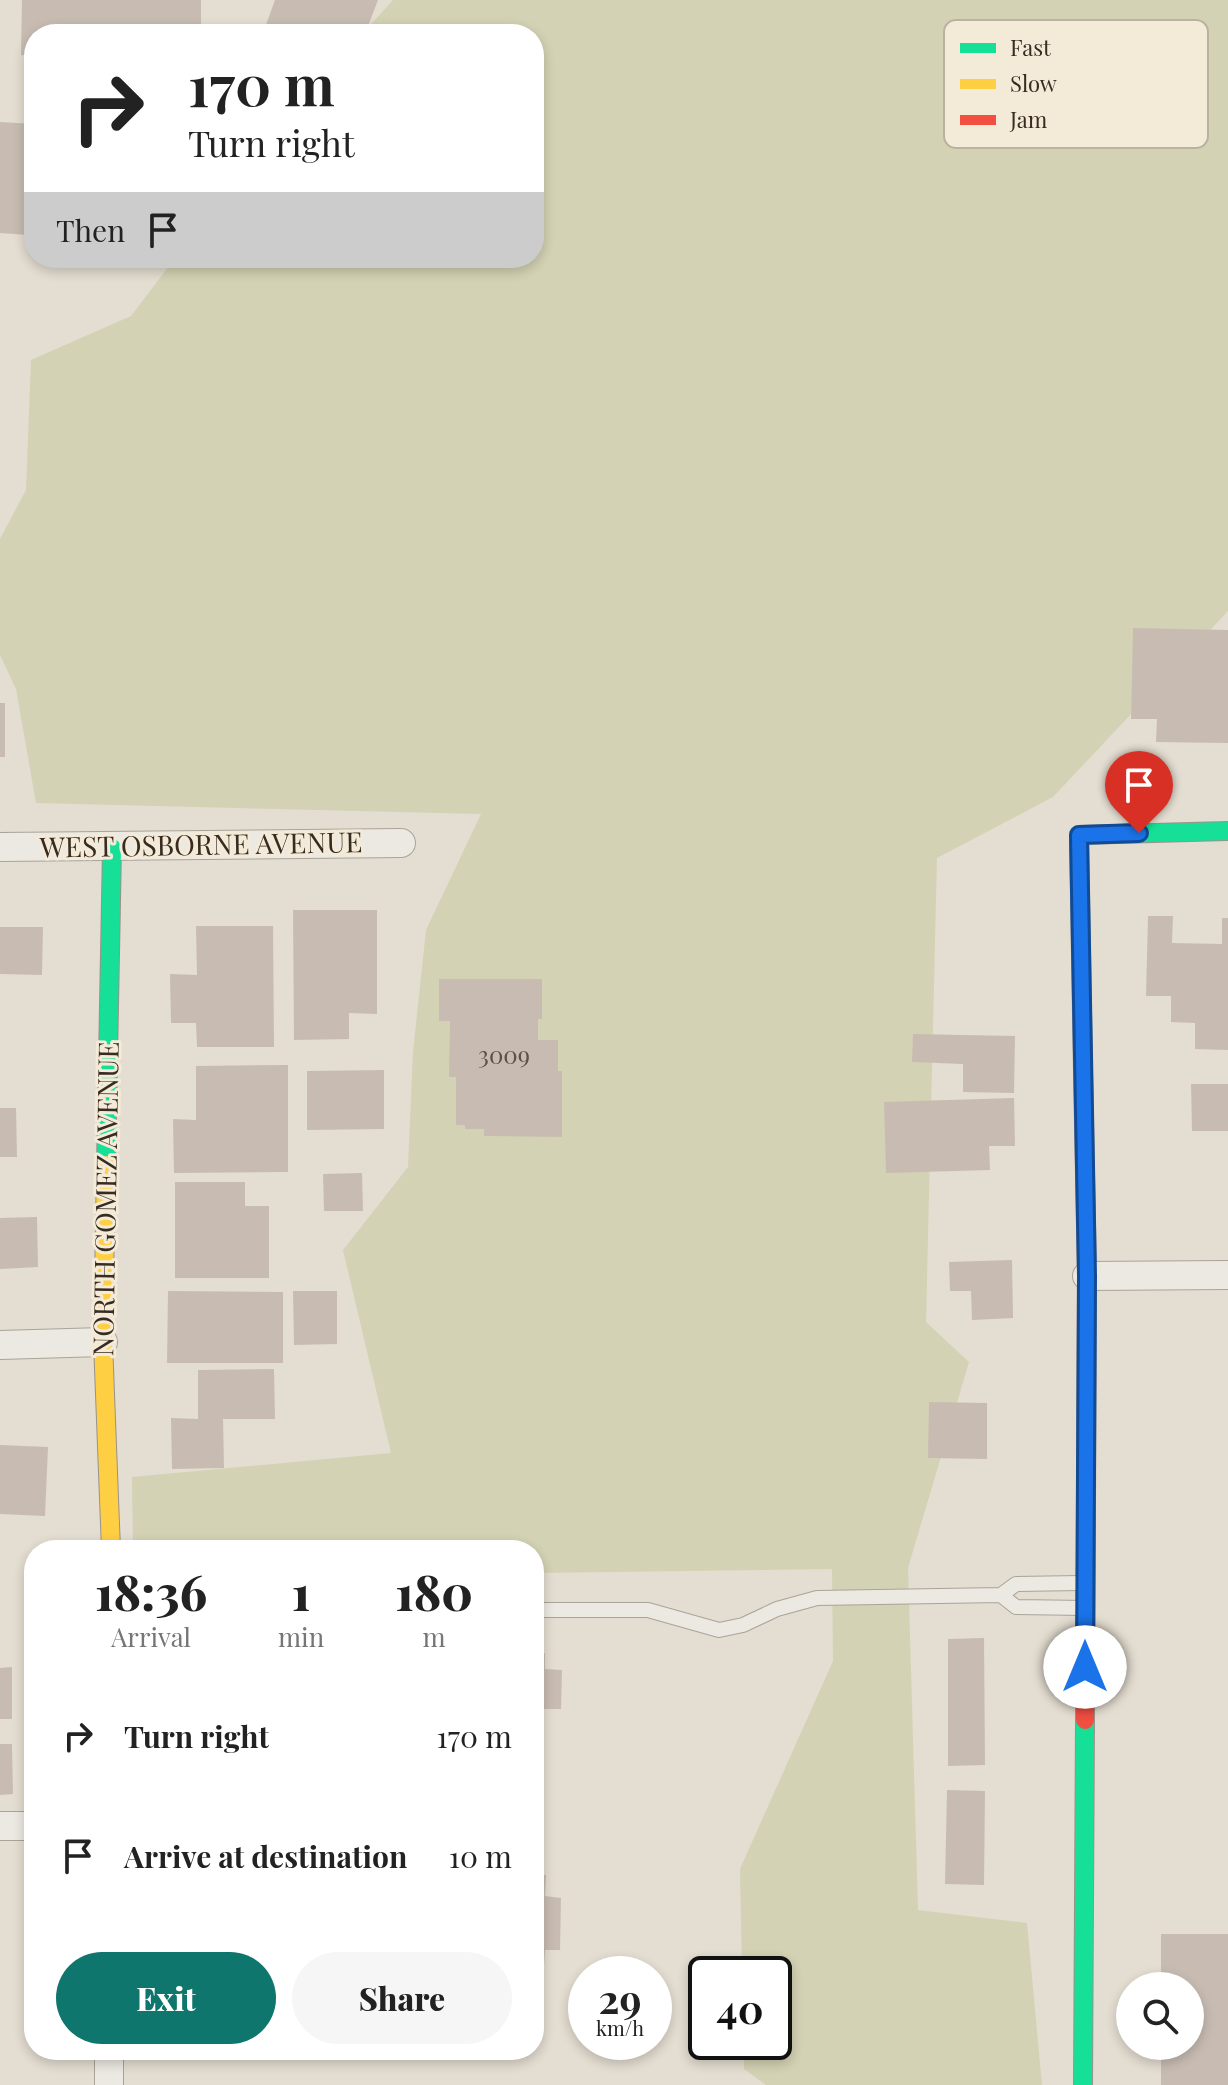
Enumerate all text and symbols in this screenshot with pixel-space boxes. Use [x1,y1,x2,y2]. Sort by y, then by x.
legend [944,20,1208,148]
text: Fast [1010,32,1052,62]
text: 170 m [188,46,335,121]
icon: right [56,56,160,160]
text: Slow [1010,68,1057,98]
text: Jam [1009,104,1048,134]
text: Turn right [188,118,355,166]
icon: arrive [141,208,185,252]
text: Then [56,210,125,250]
pin [1105,751,1173,833]
icon: arrive [1117,763,1161,807]
street label: WEST OSBORNE AVENUE [38,822,363,865]
house number: 3009 [478,1038,530,1070]
street label: NORTH GOMEZ AVENUE [83,1041,126,1357]
text: 18:36 [95,1559,207,1623]
text: 1 [292,1559,310,1623]
text: 180 [395,1559,473,1623]
text: Arrival [111,1619,191,1654]
text: min [278,1619,324,1654]
text: m [423,1619,446,1654]
position arrow [1043,1625,1127,1709]
icon: right [56,1714,100,1758]
text: Turn right [124,1716,269,1756]
text: 170 m [437,1716,512,1756]
icon: arrive [56,1834,100,1878]
text: Arrive at destination [124,1836,407,1876]
text: 10 m [449,1836,512,1876]
button: Exit [56,1952,276,2044]
button: Share [292,1952,512,2044]
speed limit sign: 40 [688,1956,792,2060]
text: 29 [598,1971,642,2024]
map controls [1116,1972,1204,2060]
button: search [1116,1972,1204,2060]
text: km/h [596,2014,644,2041]

